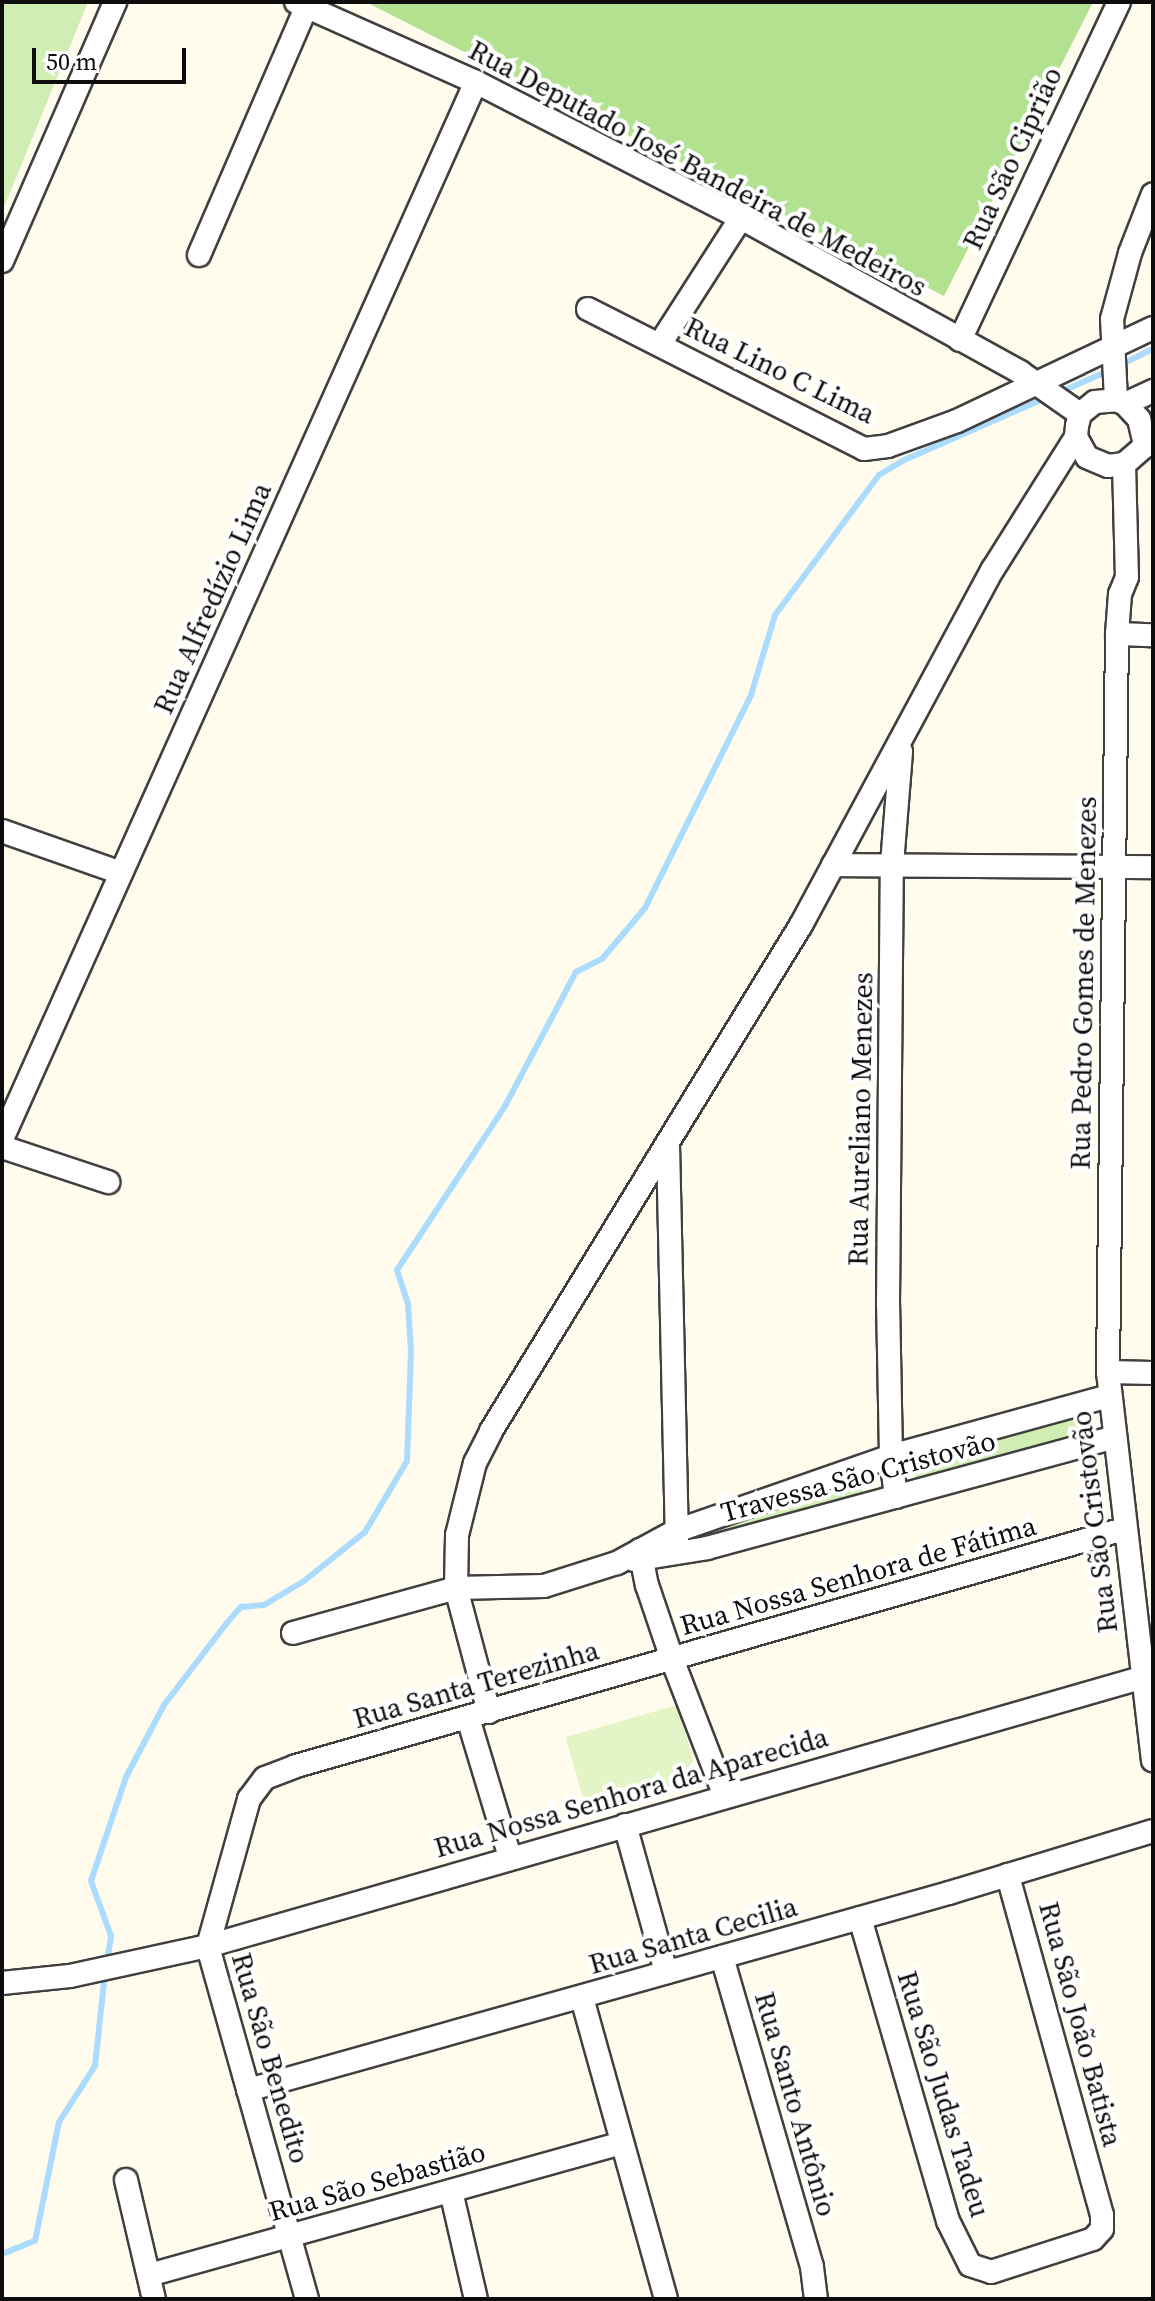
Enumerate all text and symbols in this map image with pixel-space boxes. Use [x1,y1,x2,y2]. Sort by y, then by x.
scale bar [36,32,190,82]
street label: Rua Deputado José Bandeira de Medeiros [463,33,933,303]
text: 50 m [46,45,97,78]
street label: Rua São Ciprião [955,61,1069,255]
street label: Rua Lino C Lima [679,309,881,431]
street label: Rua Alfredízio Lima [146,477,278,719]
street label: Rua Pedro Gomes de Menezes [1063,796,1103,1170]
street label: Rua Aureliano Menezes [841,972,879,1266]
street label: Rua São Cristovão [1064,1409,1124,1635]
street label: Travessa São Cristovão [717,1423,999,1529]
street label: Rua Nossa Senhora de Fátima [676,1508,1040,1642]
street label: Rua Santa Terezinha [349,1633,603,1735]
street label: Rua Nossa Senhora da Aparecida [430,1720,832,1864]
street label: Rua Santa Cecilia [585,1889,801,1981]
street label: Rua São João Batista [1032,1898,1130,2150]
street label: Rua São Benedito [225,1949,317,2167]
street label: Rua São Judas Tadeu [890,1967,998,2221]
street label: Rua Santo Antônio [748,1988,844,2220]
street label: Rua São Sebastião [265,2134,489,2228]

